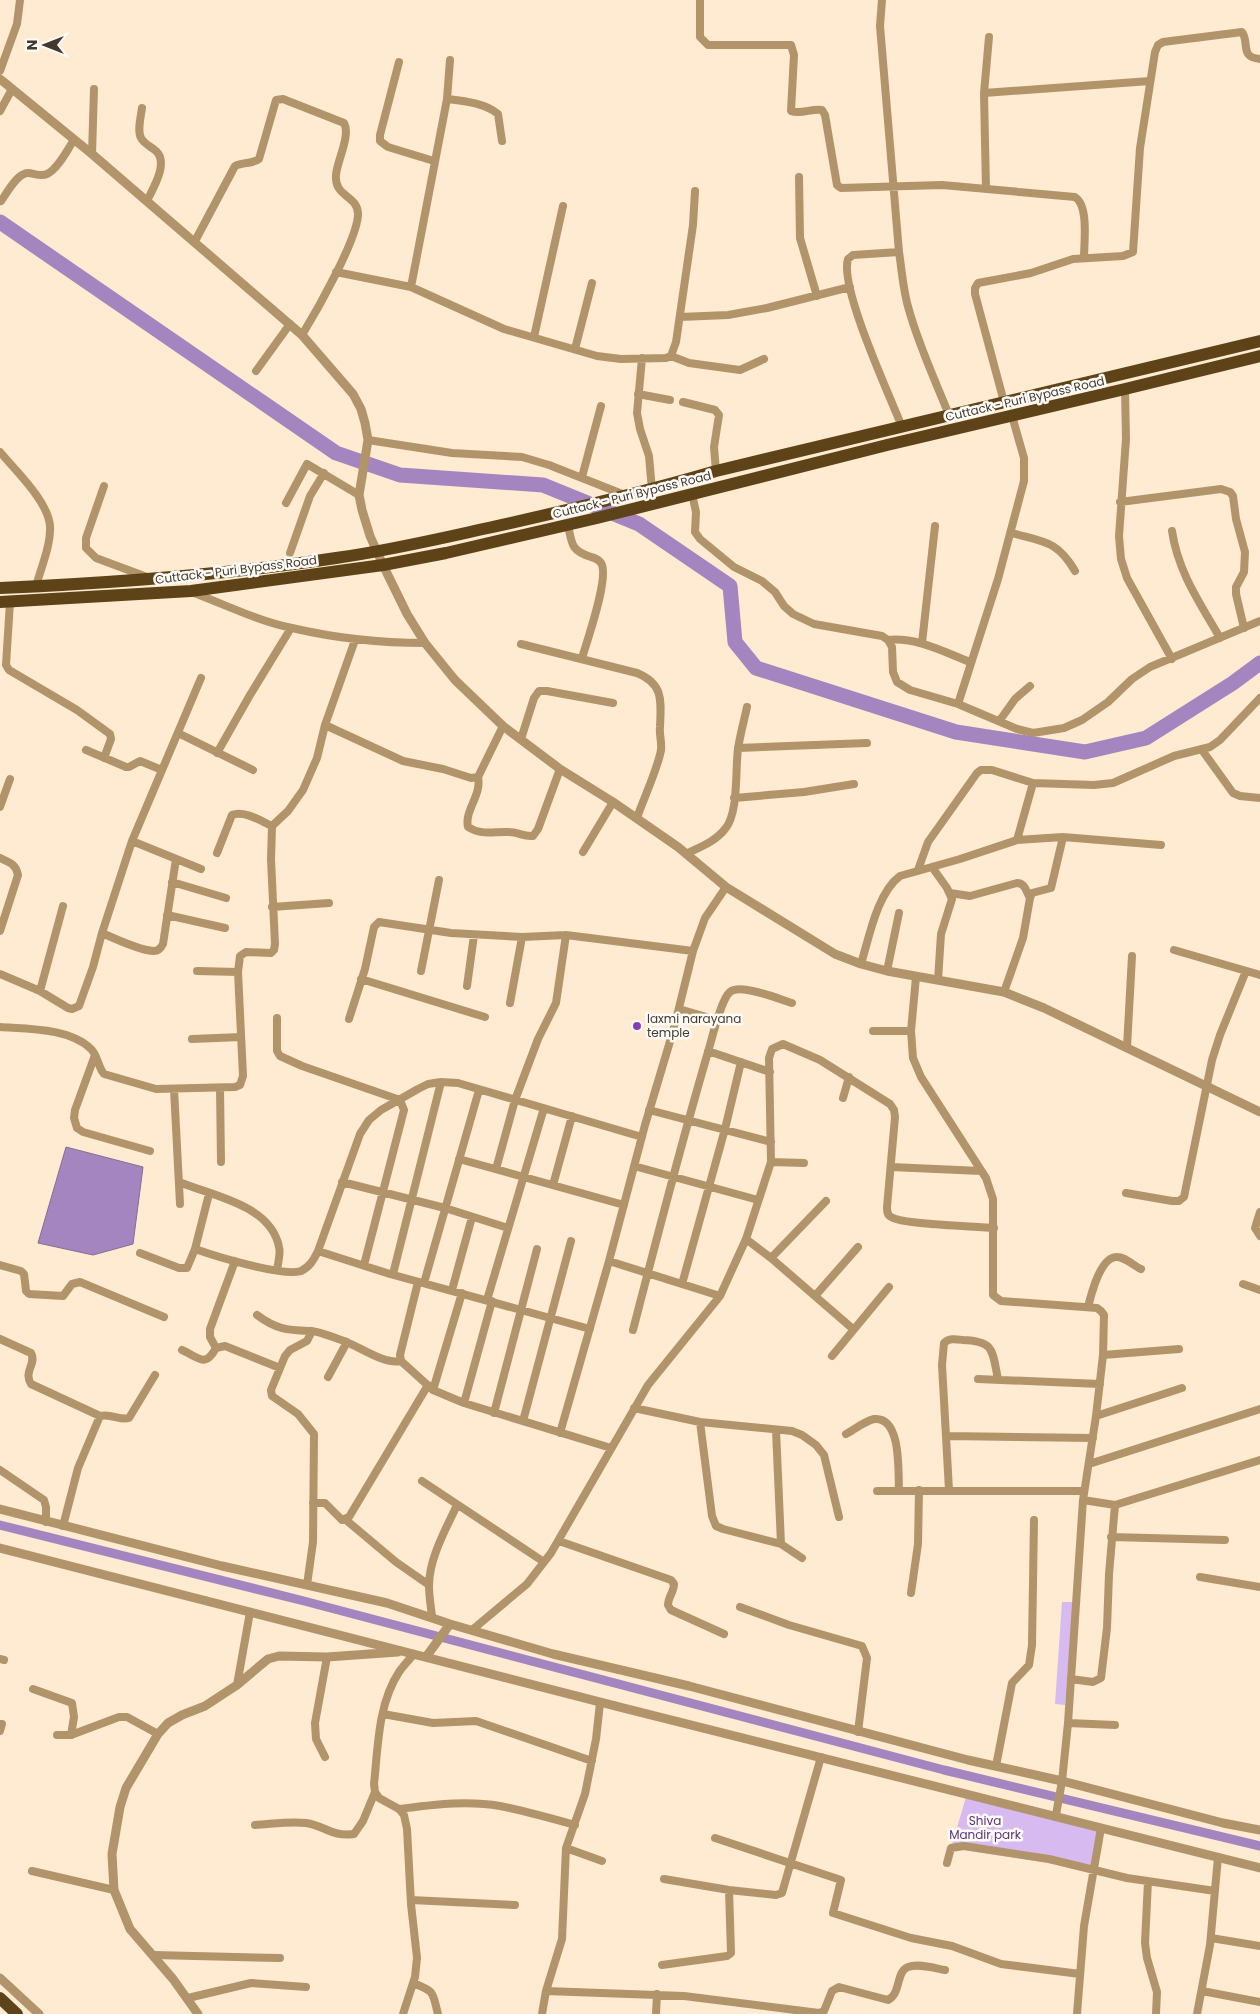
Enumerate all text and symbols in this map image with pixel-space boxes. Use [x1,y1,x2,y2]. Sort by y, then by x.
north arrow [20,20,70,70]
text: N [22,40,42,50]
street label: Cuttack - Puri Bypass Road [944,372,1106,425]
street label: Cuttack - Puri Bypass Road [551,467,713,522]
street label: Cuttack - Puri Bypass Road [154,551,318,588]
place label: laxmi narayana temple [647,1010,741,1041]
marker: laxmi narayana temple [631,1020,643,1032]
park label: Shiva Mandir park [949,1812,1022,1843]

